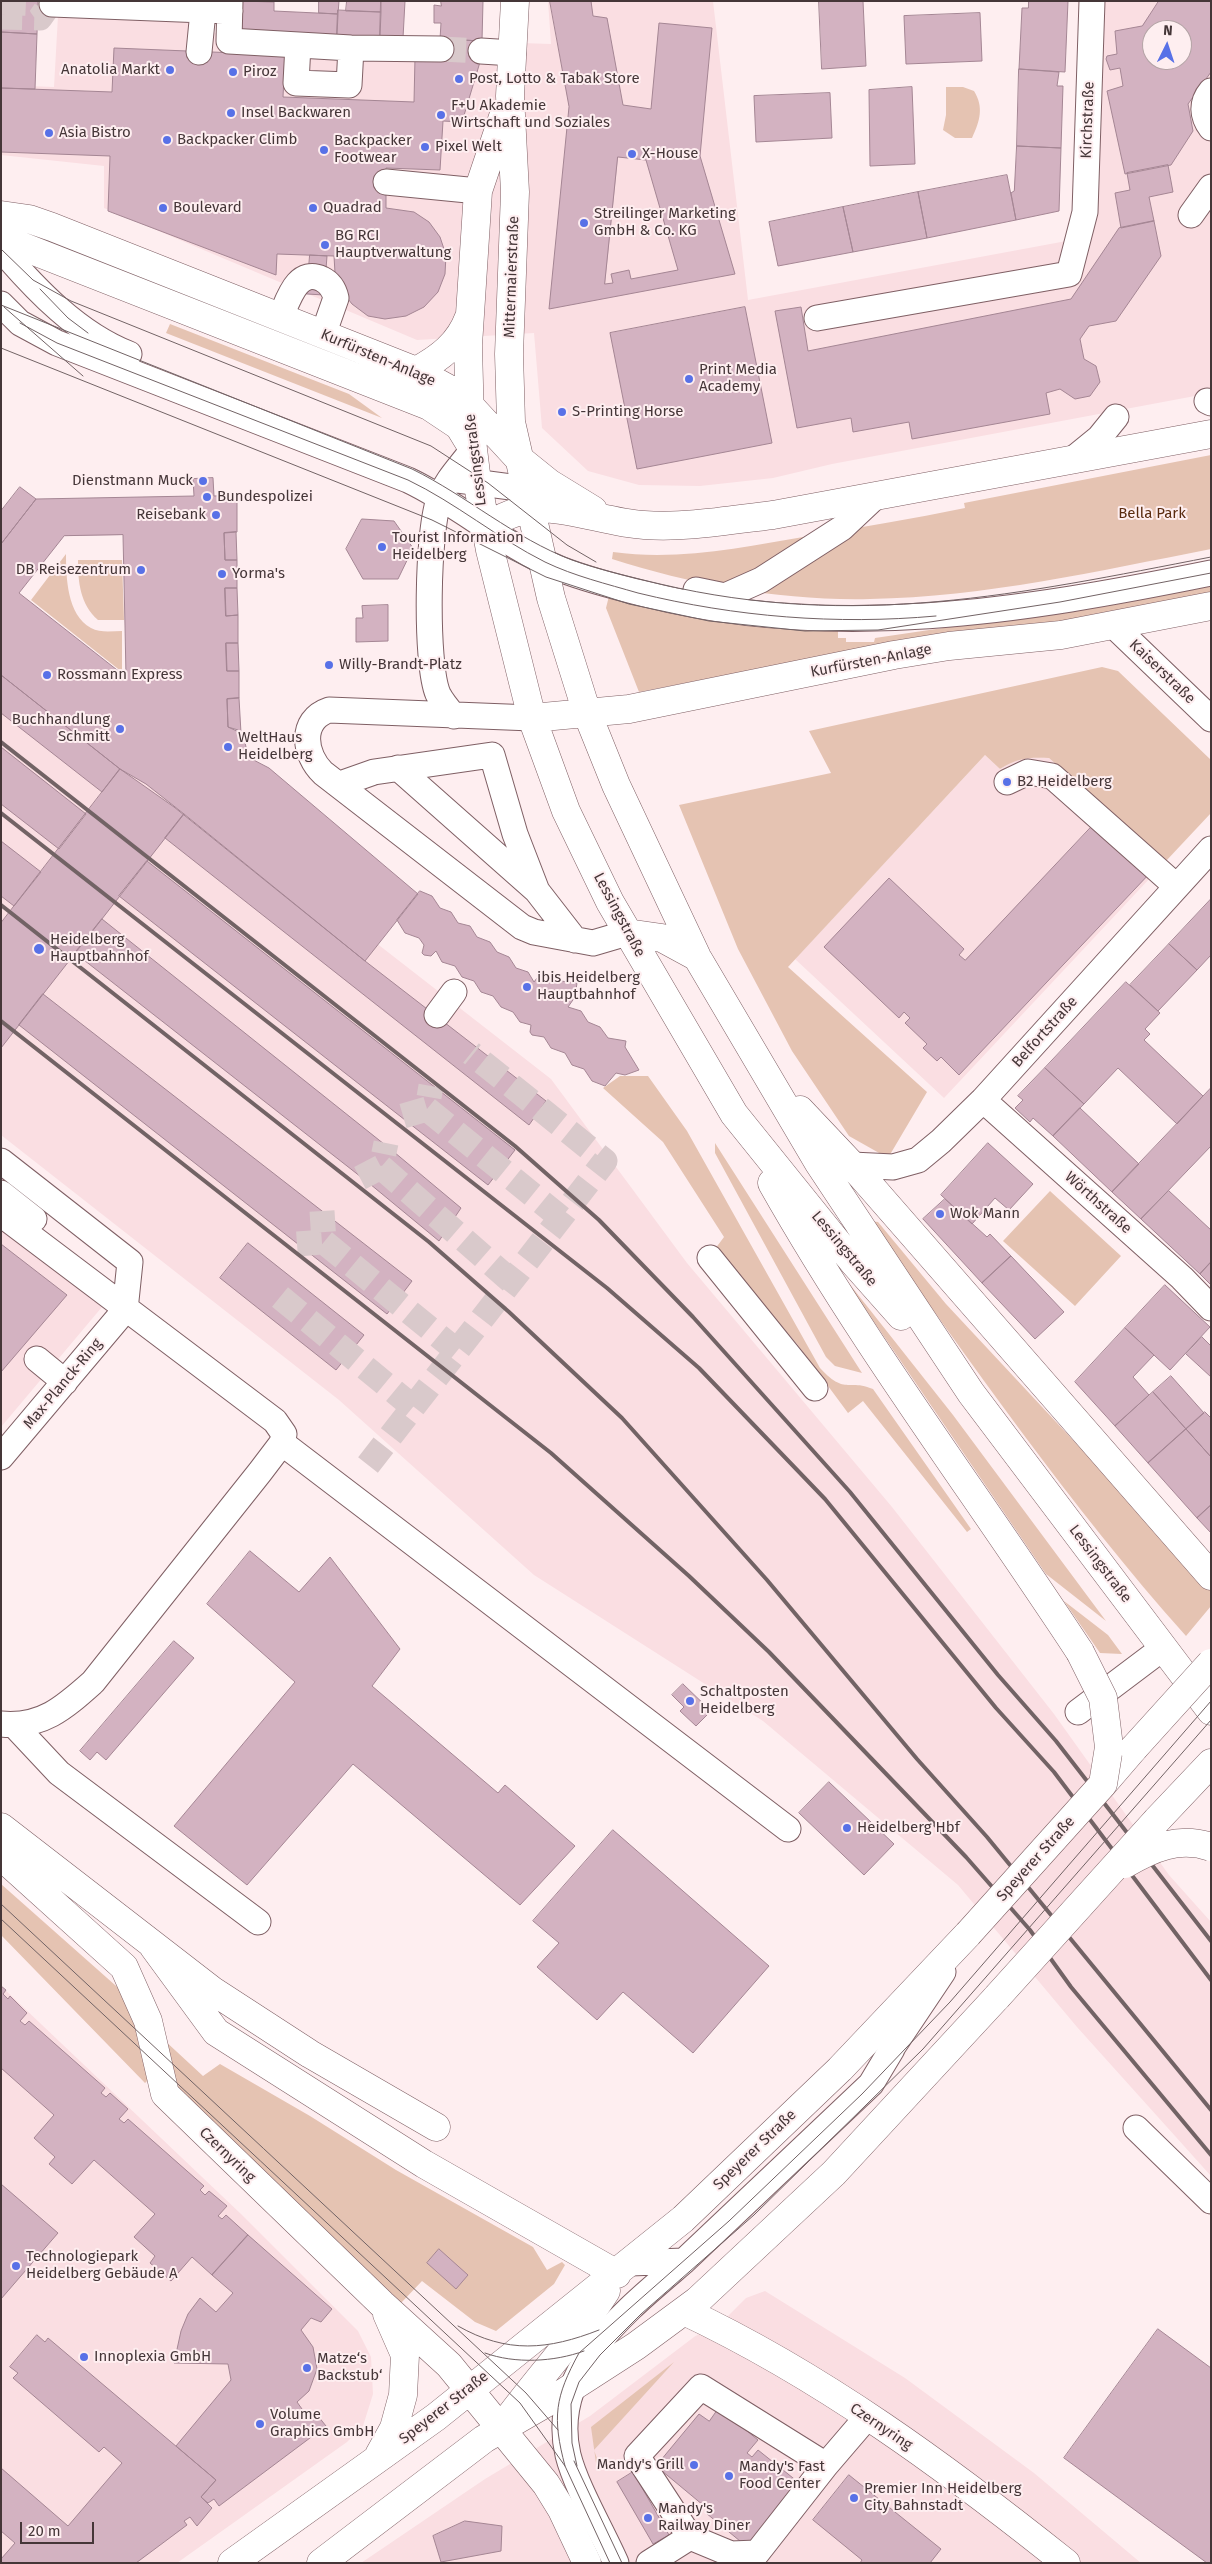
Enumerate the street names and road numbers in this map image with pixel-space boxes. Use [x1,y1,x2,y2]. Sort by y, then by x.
street label: Kirchstraße [1078,81,1098,159]
street label: Mittermaierstraße [501,216,523,338]
street label: Kurfürsten-Anlage [318,326,438,390]
street label: Lessingstraße [461,413,491,507]
street label: Kaiserstraße [1125,636,1199,708]
street label: Kurfürsten-Anlage [809,640,933,682]
street label: Lessingstraße [589,870,649,960]
street label: Belfortstraße [1008,993,1082,1071]
street label: Wörthstraße [1061,1168,1135,1238]
street label: Lessingstraße [807,1208,881,1290]
street label: Max-Planck-Ring [20,1335,106,1433]
street label: Lessingstraße [1065,1522,1135,1606]
street label: Speyerer Straße [993,1813,1079,1905]
street label: Speyerer Straße [710,2106,800,2194]
street label: Czernyring [195,2124,259,2186]
street label: Speyerer Straße [396,2368,492,2448]
street label: Czernyring [846,2400,916,2454]

